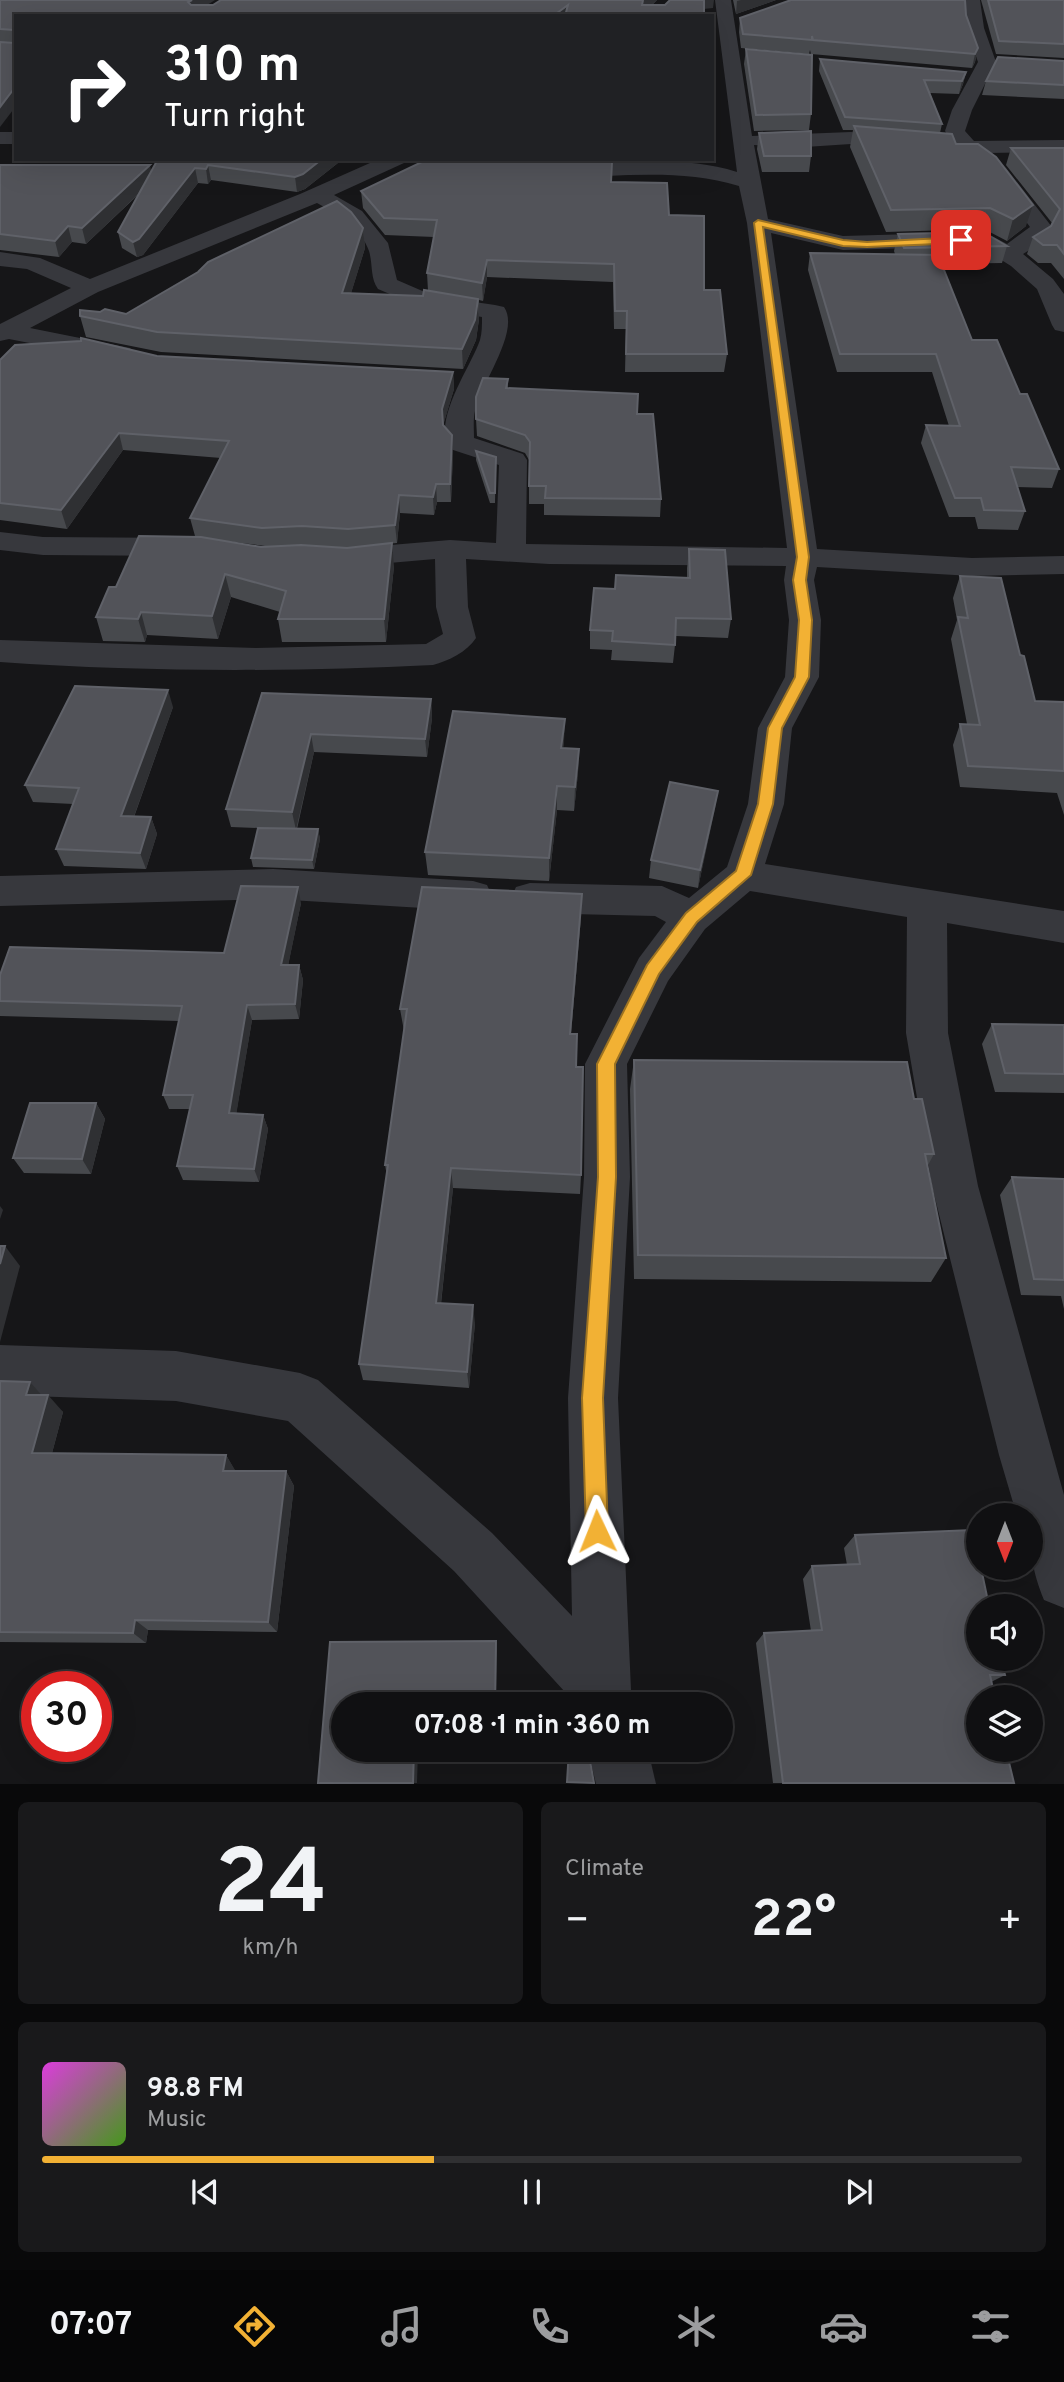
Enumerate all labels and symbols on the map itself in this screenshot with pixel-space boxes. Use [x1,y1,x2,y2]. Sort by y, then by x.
pin [931,210,991,270]
position arrow [560,1494,634,1568]
north arrow [966,1503,1043,1580]
speed limit sign: 30 [21,1671,112,1762]

